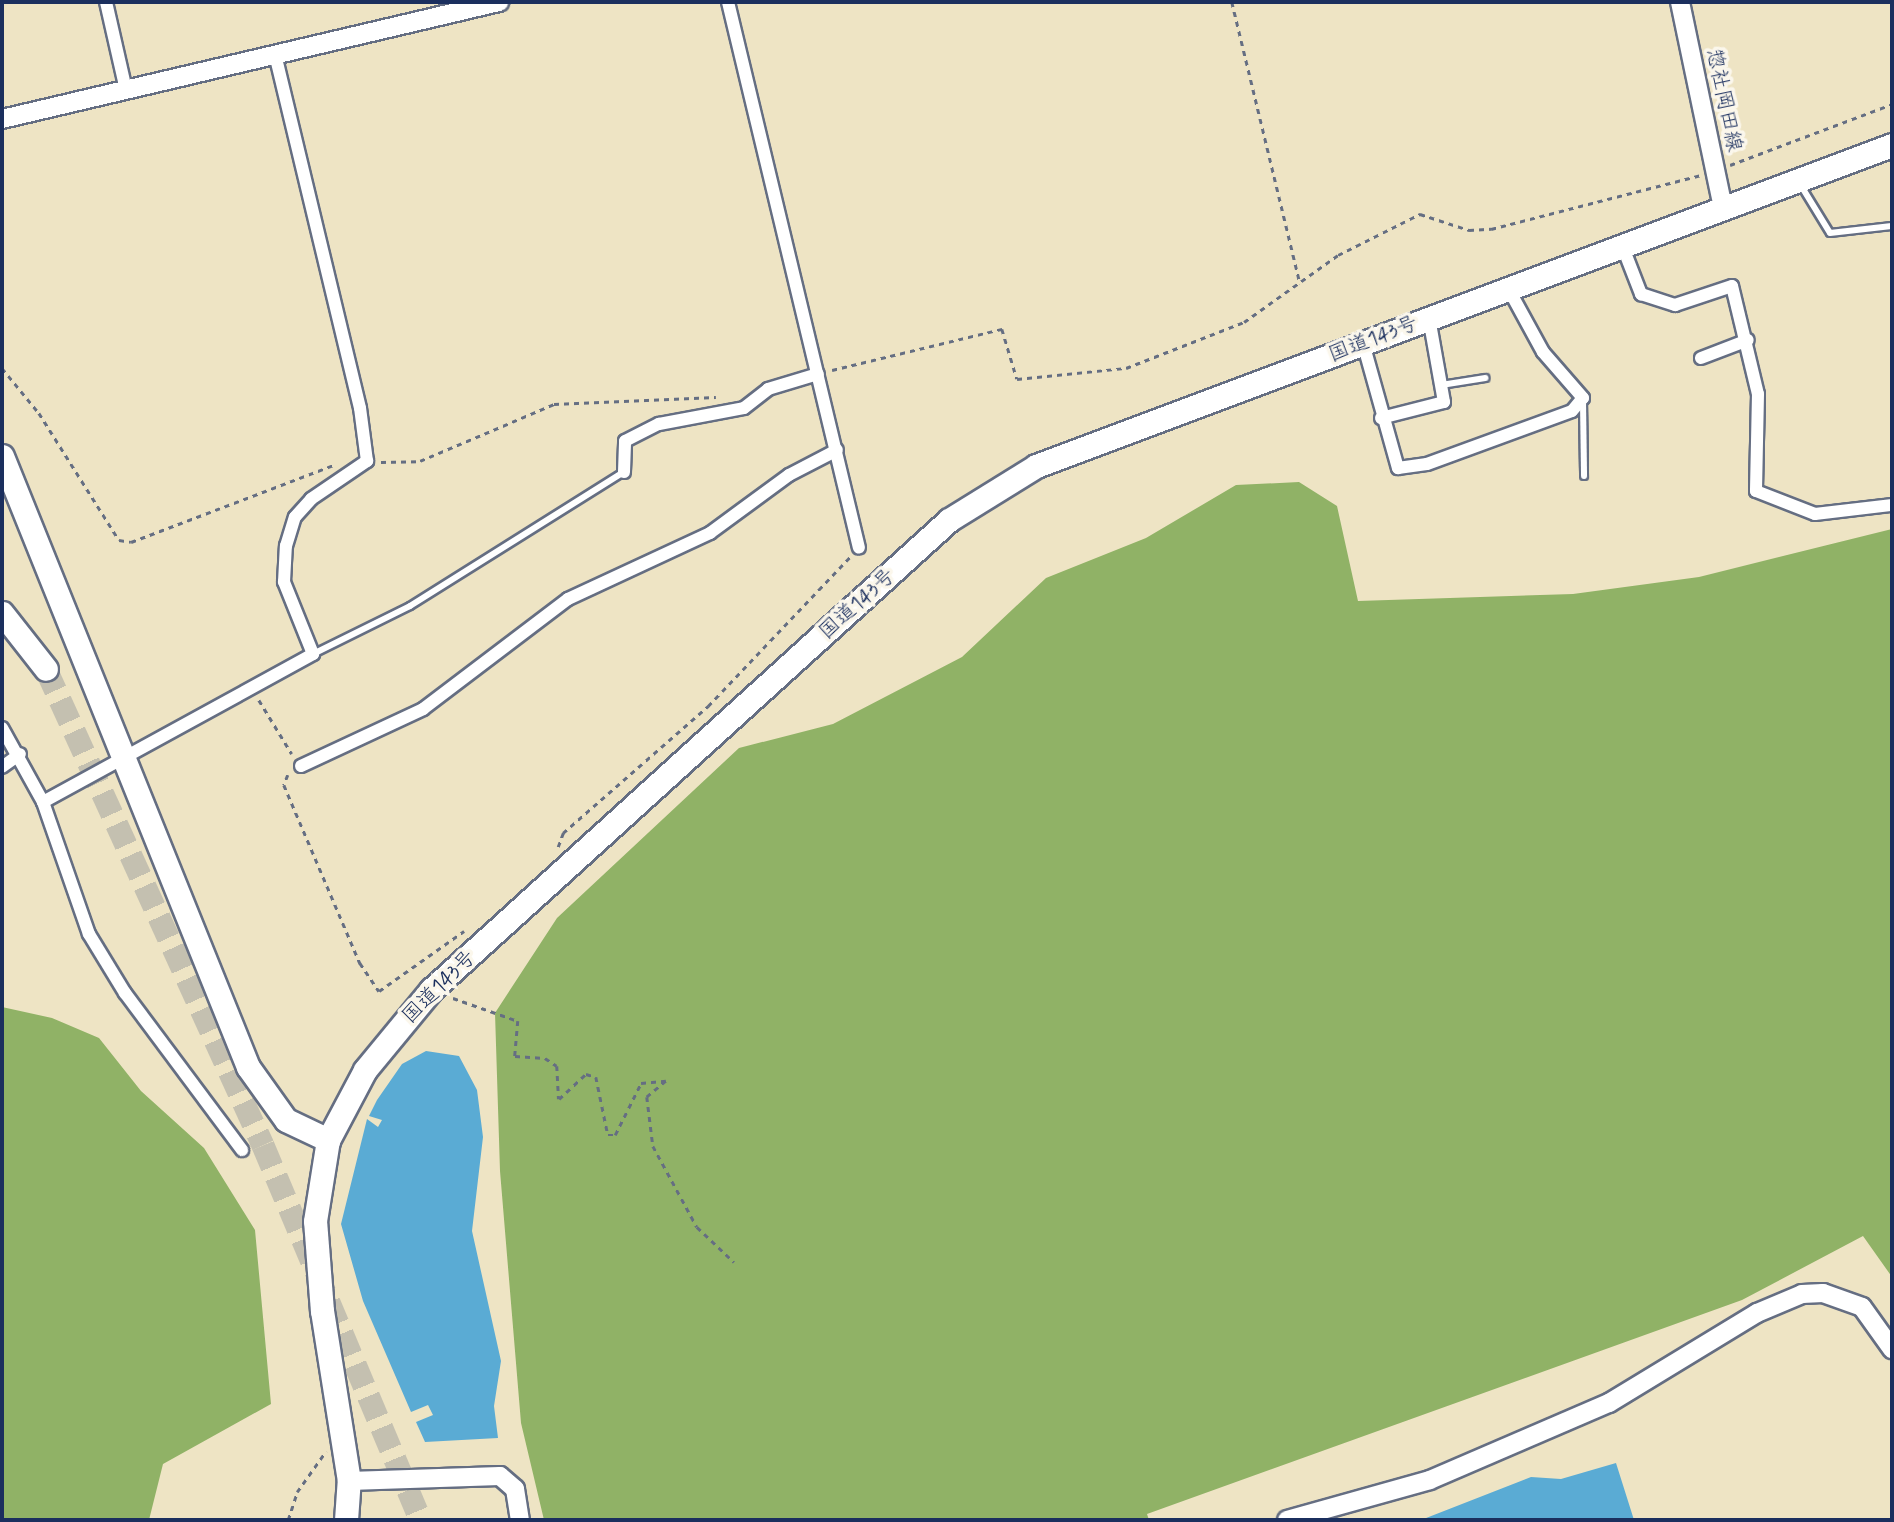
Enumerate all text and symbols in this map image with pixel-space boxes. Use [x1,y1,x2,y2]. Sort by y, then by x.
street label: 惣社岡田線 [1701,46,1747,154]
street label: 国道143号 [1325,310,1421,368]
street label: 国道143号 [814,563,900,645]
street label: 国道143号 [397,945,481,1029]

